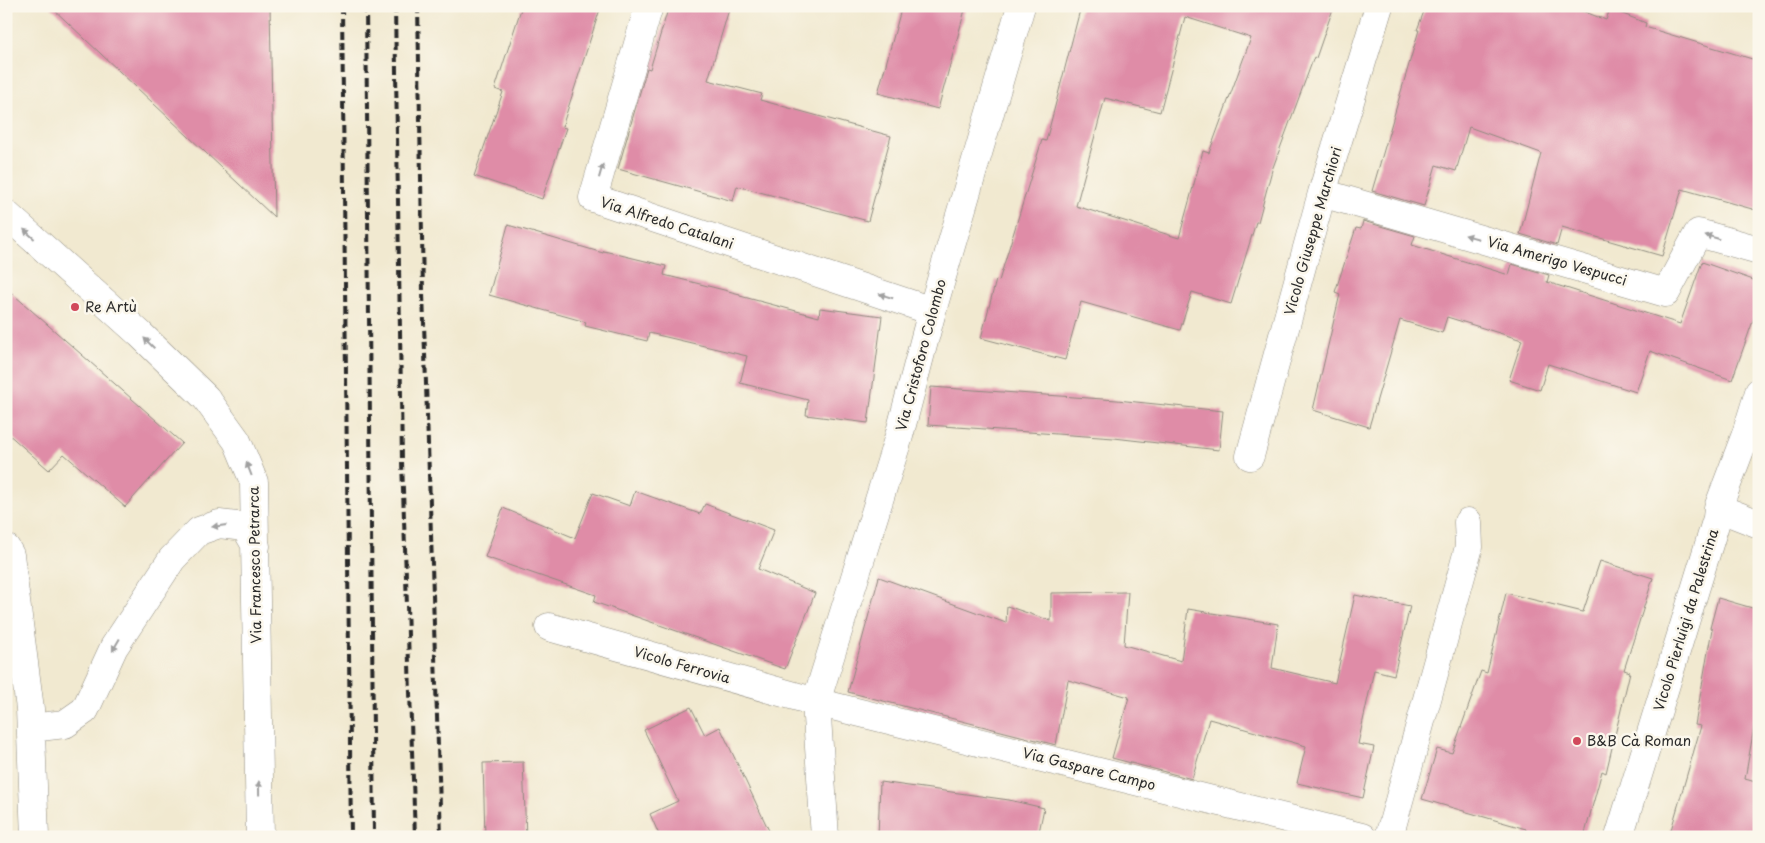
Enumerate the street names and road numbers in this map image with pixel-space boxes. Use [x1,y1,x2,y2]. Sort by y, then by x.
street label: Vicolo Giuseppe Marchiori [1278,144,1347,318]
street label: Via Alfredo Catalani [598,191,737,254]
street label: Via Amerigo Vespucci [1485,231,1629,291]
street label: Via Cristoforo Colombo [890,276,951,433]
street label: Via Francesco Petrarca [243,486,266,644]
street label: Vicolo Pierluigi da Palestrina [1648,526,1723,714]
street label: Vicolo Ferrovia [631,641,733,688]
street label: Via Gaspare Campo [1020,742,1158,795]

